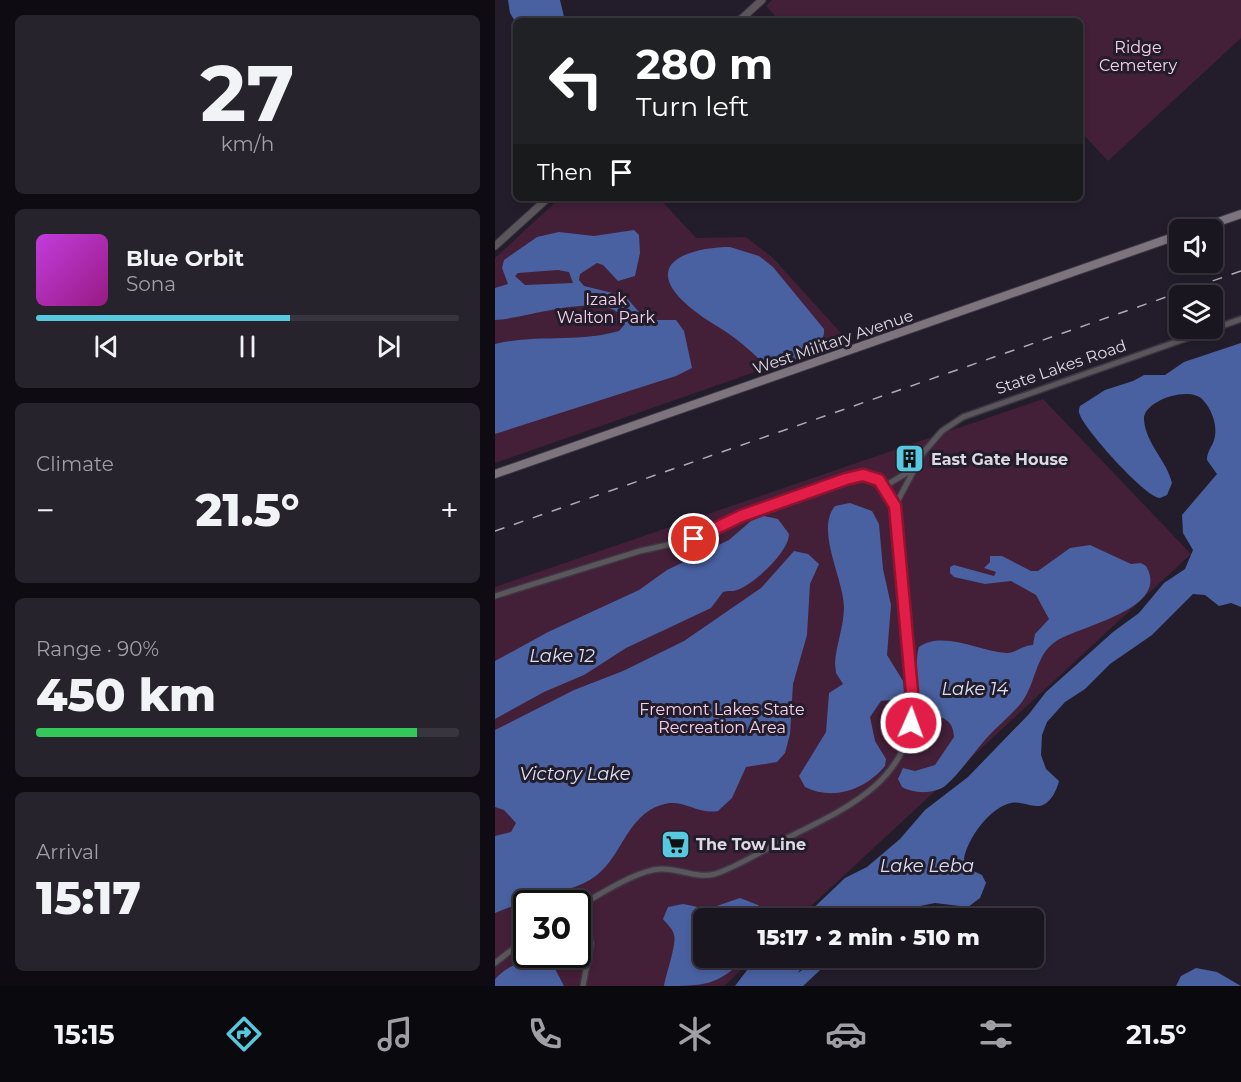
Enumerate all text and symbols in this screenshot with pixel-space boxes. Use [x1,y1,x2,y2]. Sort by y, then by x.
text: 280 m [636,38,773,90]
park label: Ridge Cemetery [1099,38,1177,75]
icon: left [537,42,615,120]
text: 27 [200,45,295,141]
text: Turn left [636,90,749,123]
text: km/h [221,132,274,156]
icon: arrive [605,156,638,189]
text: Then [537,159,593,186]
map controls [1169,219,1223,339]
button: sound [1169,219,1223,273]
text: Blue Orbit [126,245,244,272]
text: Sona [126,272,176,296]
button: layers [1169,285,1223,339]
park label: Izaak Walton Park [557,290,656,327]
street label: West Military Avenue [750,306,916,378]
icon: previous [90,330,123,363]
icon: pause [231,330,264,363]
icon: next [372,330,405,363]
street label: State Lakes Road [993,336,1129,398]
building icon: East Gate House [894,443,926,475]
place label: East Gate House [931,450,1068,469]
text: Climate [36,452,114,476]
text: 21.5° [196,482,299,537]
text: − [36,490,55,530]
text: + [440,490,459,530]
pin [668,513,719,564]
icon: arrive [677,522,710,555]
text: Range · 90% [36,637,159,661]
water label: Lake 12 [529,645,595,667]
text: 450 km [36,667,216,722]
water label: Lake 14 [942,678,1009,700]
position arrow [879,691,943,755]
park label: Fremont Lakes State Recreation Area [639,700,805,737]
water label: Victory Lake [519,763,631,785]
supermarket icon: The Tow Line [659,828,691,860]
place label: The Tow Line [696,835,806,854]
text: Arrival [36,840,99,864]
water label: Lake Leba [880,855,974,877]
text: 15:17 [36,870,141,925]
speed limit sign: 30 [513,890,591,968]
text: 15:17 · 2 min · 510 m [757,924,980,951]
icon: directions [223,1013,265,1055]
icon: music [374,1013,416,1055]
icon: phone [524,1013,566,1055]
icon: climate [674,1013,716,1055]
icon: car [825,1013,867,1055]
icon: filters [975,1013,1017,1055]
text: 15:15 [54,1018,115,1051]
text: 21.5° [1126,1018,1187,1051]

